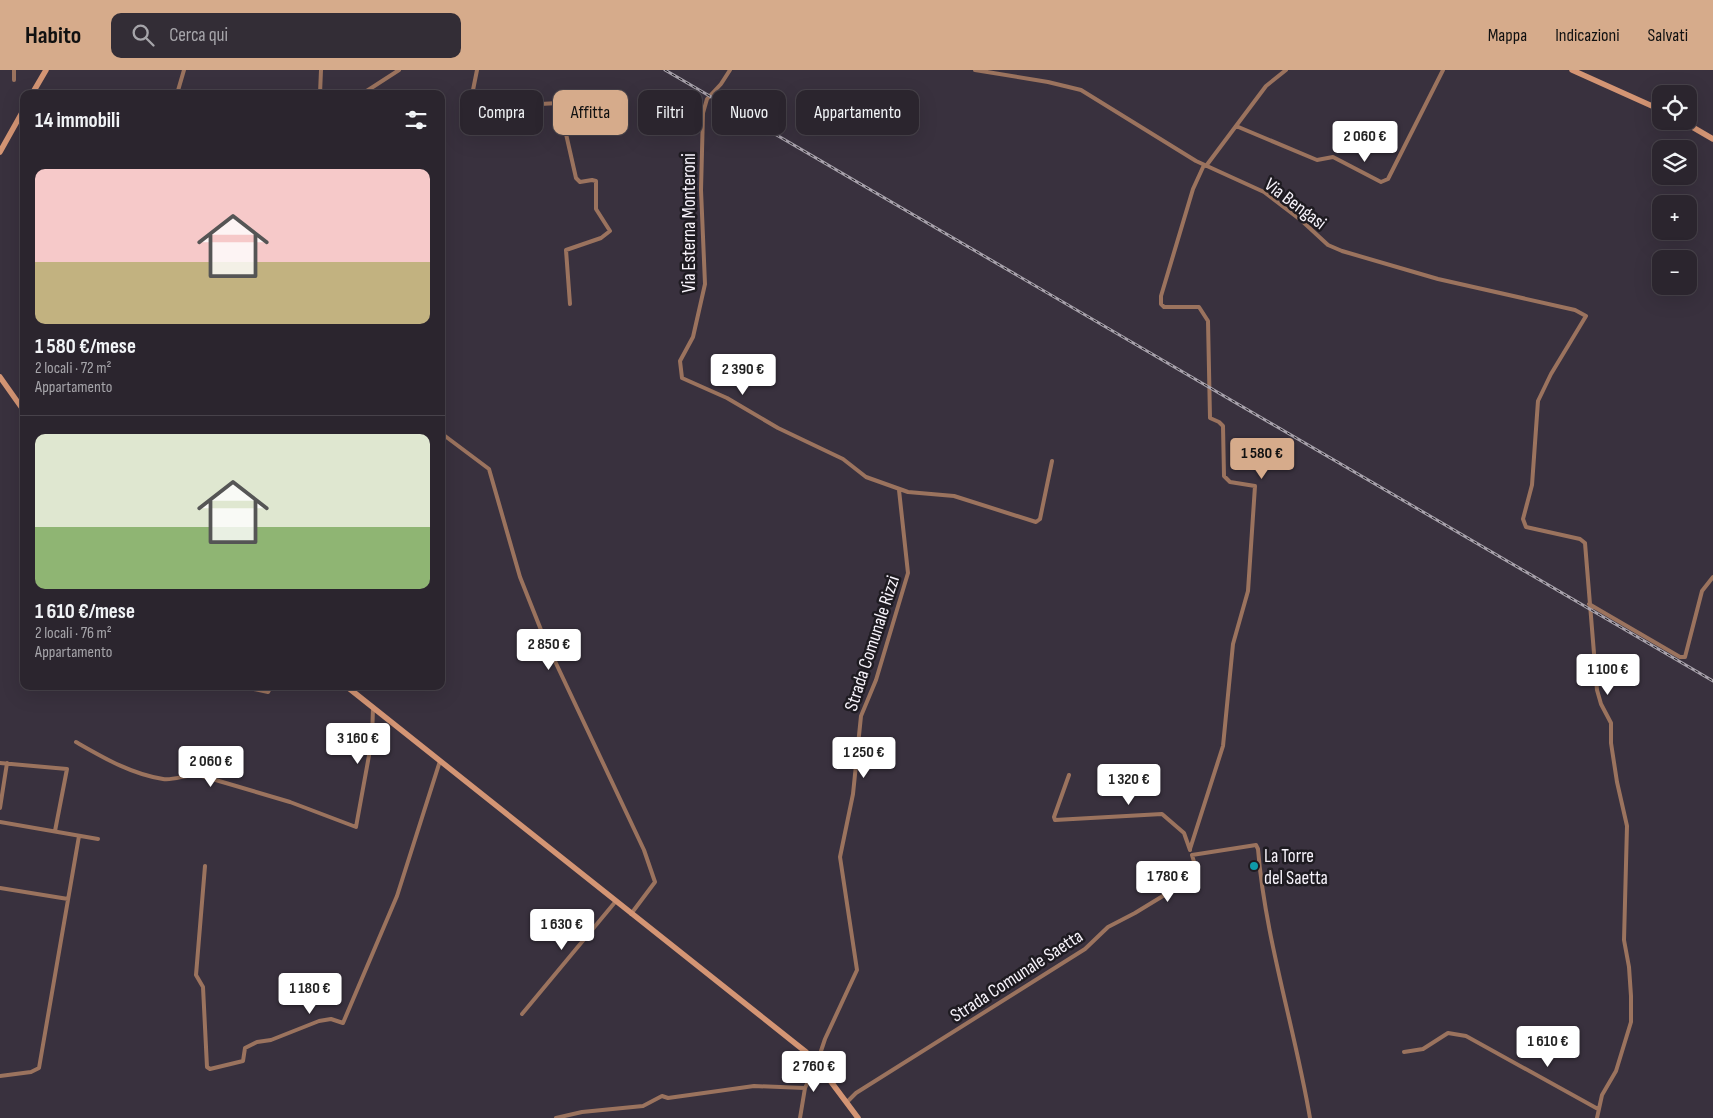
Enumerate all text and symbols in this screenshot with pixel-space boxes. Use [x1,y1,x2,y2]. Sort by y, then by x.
search box [111,13,461,58]
text: Habito [25,21,81,50]
icon: search [129,21,157,49]
text: Cerca qui [169,24,228,47]
text: Mappa [1488,25,1527,46]
text: Indicazioni [1555,25,1620,46]
text: Salvati [1648,25,1688,46]
map controls [1652,85,1697,295]
button: locate [1652,85,1697,130]
chip: Compra [460,90,543,135]
chip: Affitta [553,90,628,135]
chip: Filtri [638,90,702,135]
chip: Nuovo [712,90,786,135]
chip: Appartamento [796,90,919,135]
icon: filters [402,106,430,134]
text: 14 immobili [35,108,120,133]
pin: 2 060 € [1319,121,1411,163]
text: 2 060 € [1344,127,1386,146]
button: layers [1652,140,1697,185]
street label: Via Esterna Monteroni [678,153,701,293]
street label: Via Bengasi [1260,173,1331,235]
button: + [1652,195,1697,240]
icon: home [188,201,278,291]
button: − [1652,250,1697,295]
text: 1 580 €/mese [35,334,136,359]
pin: 2 390 € [697,354,789,396]
text: 2 locali · 72 m² [35,359,111,378]
text: 2 390 € [722,360,764,379]
text: Appartamento [35,378,112,397]
pin: 1 580 € [1216,438,1308,480]
text: 1 580 € [1241,444,1283,463]
icon: home [188,467,278,557]
street label: Strada Comunale Rizzi [840,573,905,714]
text: 1 610 €/mese [35,599,135,624]
text: 2 locali · 76 m² [35,624,112,643]
pin: 2 850 € [503,628,595,671]
text: 2 850 € [528,635,570,654]
text: Appartamento [35,643,112,662]
pin: 1 100 € [1562,654,1654,696]
text: 1 100 € [1588,660,1628,679]
pin: 3 160 € [312,722,404,765]
text: 3 160 € [337,729,379,748]
pin: 1 250 € [818,736,910,779]
text: 1 250 € [843,743,885,762]
pin: 2 060 € [165,746,257,788]
text: 2 060 € [190,752,232,771]
pin: 1 320 € [1083,764,1175,806]
text: 1 320 € [1108,770,1150,789]
place label: La Torre del Saetta [1264,845,1328,890]
pin: 1 780 € [1122,860,1214,903]
marker: La Torre del Saetta [1248,860,1260,872]
text: 1 780 € [1147,867,1189,886]
pin: 1 630 € [516,908,608,951]
text: 1 630 € [541,915,583,934]
street label: Strada Comunale Saetta [946,925,1087,1028]
pin: 1 180 € [264,972,356,1015]
text: 1 180 € [290,979,330,998]
pin: 1 610 € [1502,1026,1594,1068]
text: 1 610 € [1528,1032,1568,1051]
pin: 2 760 € [768,1050,860,1093]
text: 2 760 € [793,1057,835,1076]

